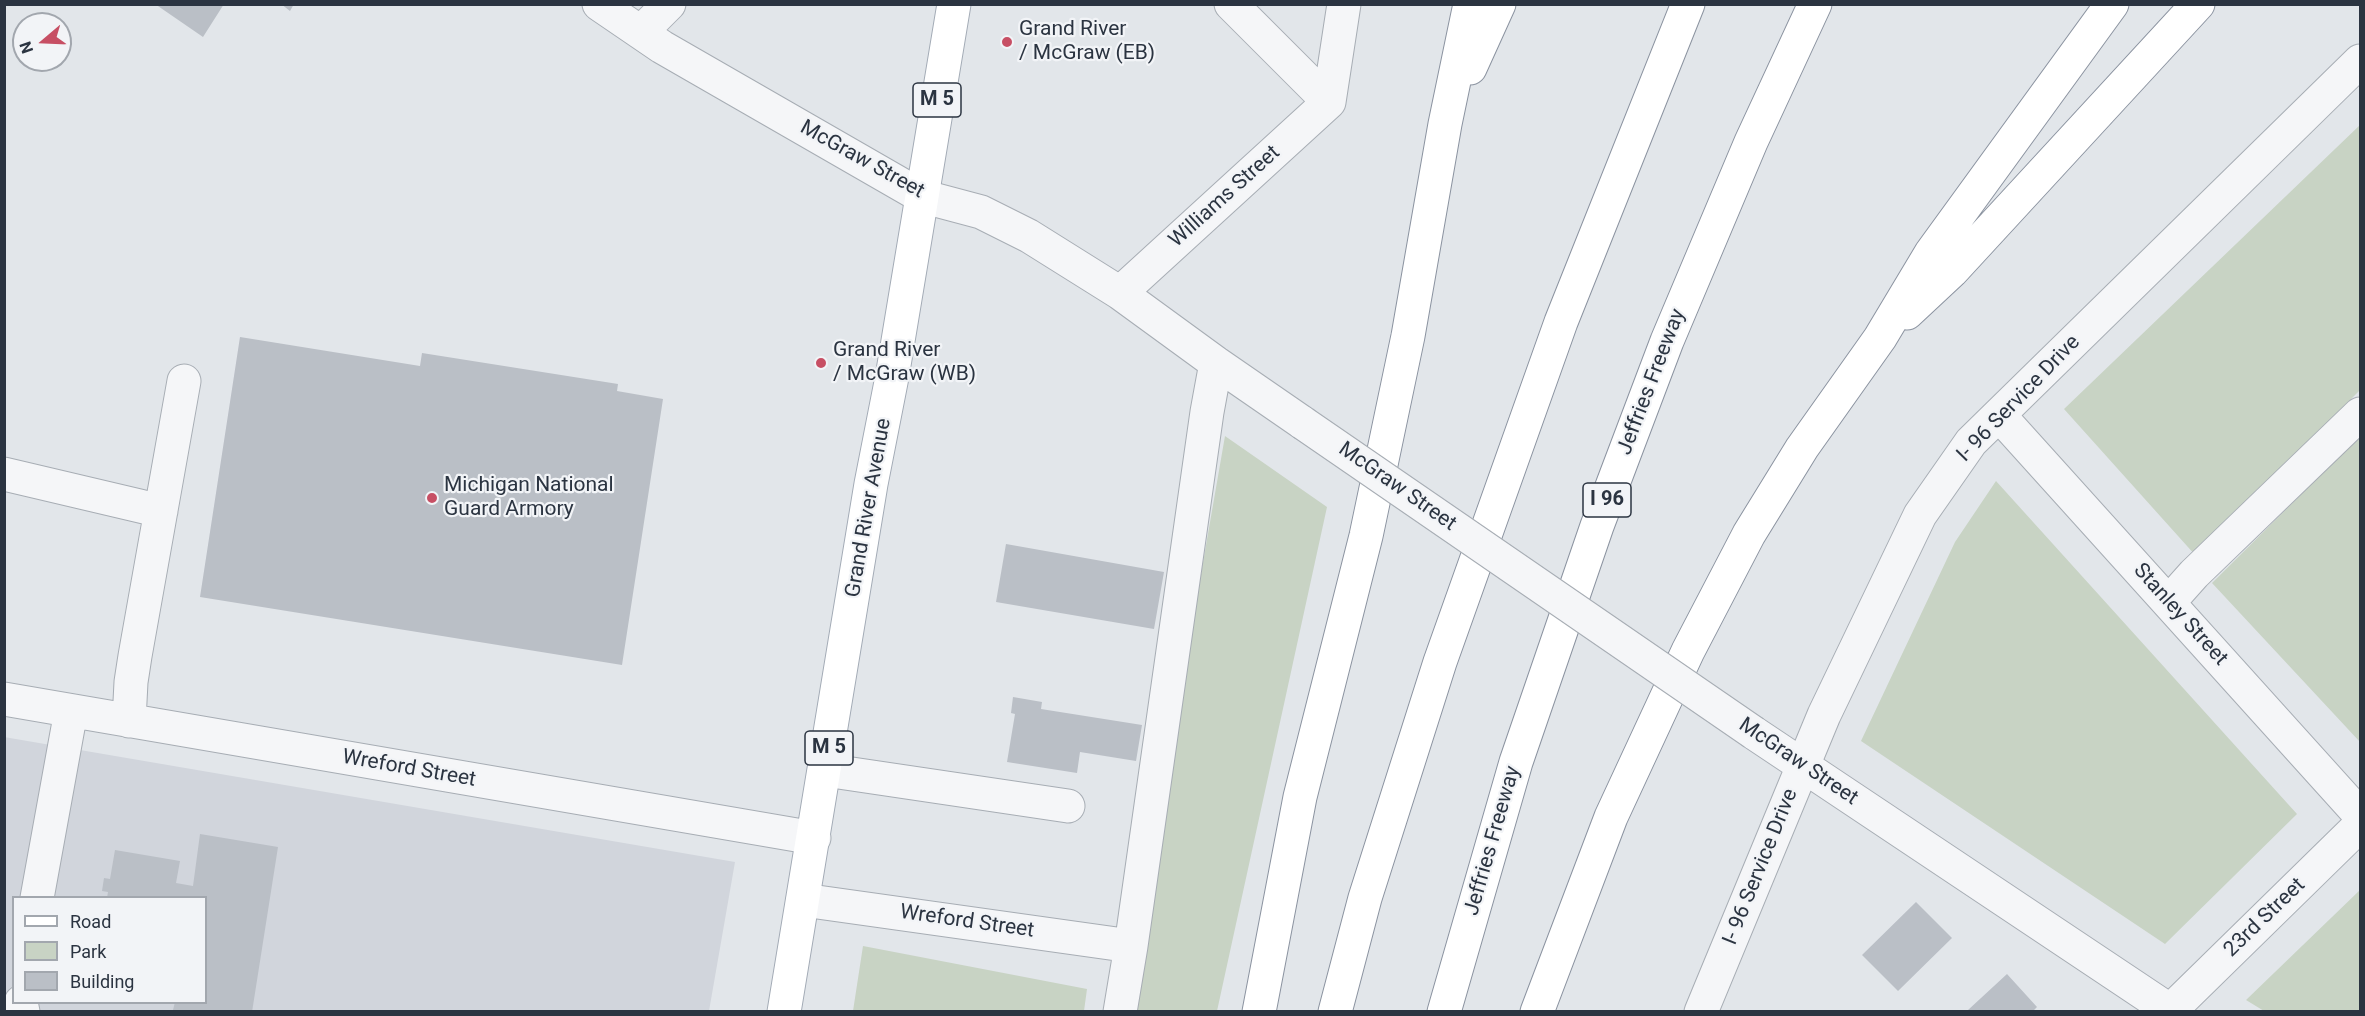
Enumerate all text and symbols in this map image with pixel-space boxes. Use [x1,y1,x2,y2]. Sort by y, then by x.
north arrow [12,12,72,72]
place label: Grand River / McGraw (EB) [1019,17,1155,67]
marker: Grand River / McGraw (EB) [1000,35,1014,49]
text: N [16,39,37,56]
road number: M 5 [913,83,961,117]
street label: McGraw Street [795,115,929,205]
street label: Williams Street [1164,141,1286,253]
street label: Jeffries Freeway [1613,305,1691,459]
street label: I- 96 Service Drive [1952,330,2086,468]
place label: Grand River / McGraw (WB) [833,338,976,388]
marker: Grand River / McGraw (WB) [814,356,828,370]
street label: Grand River Avenue [841,417,897,599]
street label: McGraw Street [1333,437,1461,537]
place label: Michigan National Guard Armory [444,473,614,523]
road number: I 96 [1583,483,1631,517]
marker: Michigan National Guard Armory [425,491,439,505]
street label: Stanley Street [2127,559,2233,671]
street label: McGraw Street [1734,713,1862,811]
road number: M 5 [805,731,853,765]
street label: Wreford Street [340,745,478,793]
street label: Jeffries Freeway [1460,763,1526,919]
street label: I- 96 Service Drive [1718,785,1804,949]
street label: 23rd Street [2219,873,2311,963]
legend [12,896,207,1004]
street label: Wreford Street [898,900,1036,944]
text: Road [70,911,111,932]
text: Park [70,941,106,962]
text: Building [70,971,134,992]

